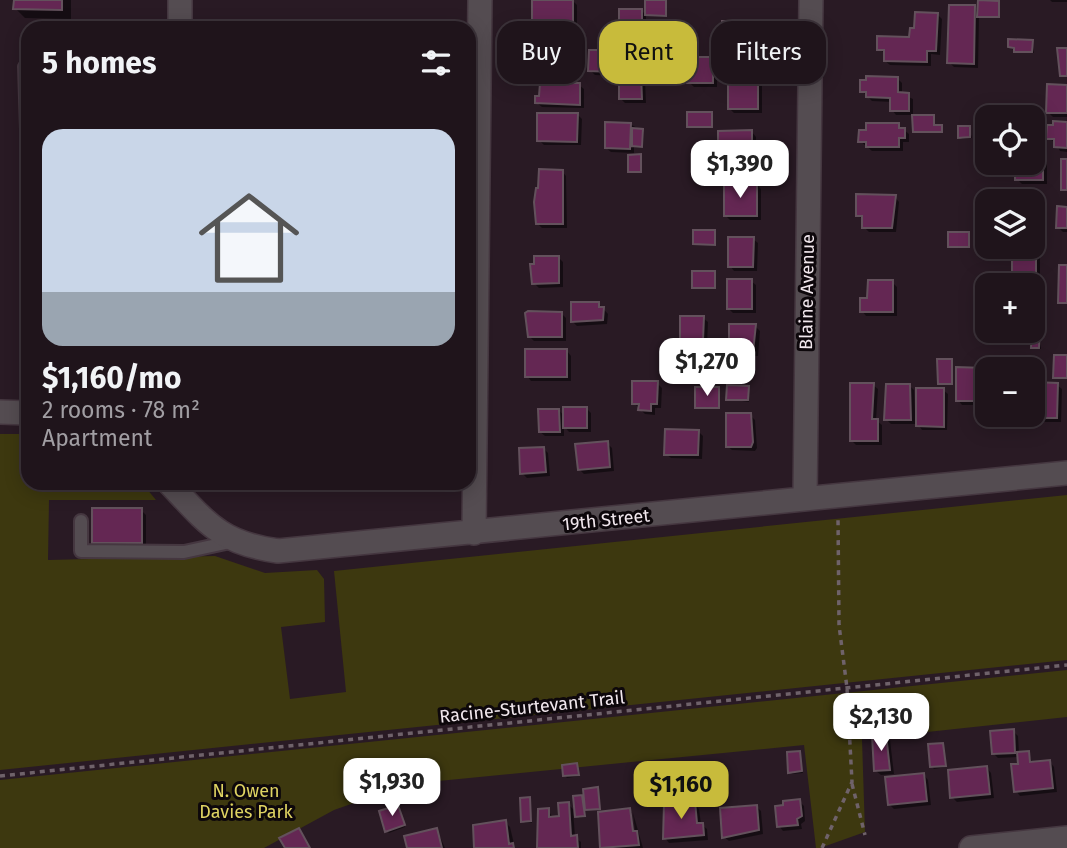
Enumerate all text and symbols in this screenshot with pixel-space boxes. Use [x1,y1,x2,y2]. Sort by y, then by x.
chip: Buy [497,21,585,84]
chip: Rent [599,21,697,84]
chip: Filters [711,21,826,84]
icon: filters [417,44,455,82]
text: 5 homes [42,45,156,81]
map controls [975,105,1045,427]
button: locate [975,105,1045,175]
pin: $1,390 [683,140,797,200]
text: $1,390 [707,149,773,177]
icon: home [186,175,312,301]
button: layers [975,189,1045,259]
street label: Blaine Avenue [795,234,819,350]
button: + [975,273,1045,343]
pin: $1,270 [650,338,764,398]
text: $1,270 [675,347,739,375]
button: − [975,357,1045,427]
text: $1,160/mo [42,360,181,396]
text: 2 rooms · 78 m² [42,396,200,424]
text: Apartment [42,424,152,452]
street label: 19th Street [561,504,651,536]
street label: Racine-Sturtevant Trail [438,686,626,728]
pin: $2,130 [824,694,938,753]
text: $2,130 [849,702,913,730]
pin: $1,930 [335,758,449,818]
pin: $1,160 [624,762,738,821]
text: $1,930 [359,767,425,795]
text: $1,160 [650,770,712,798]
park label: N. Owen Davies Park [199,780,293,823]

